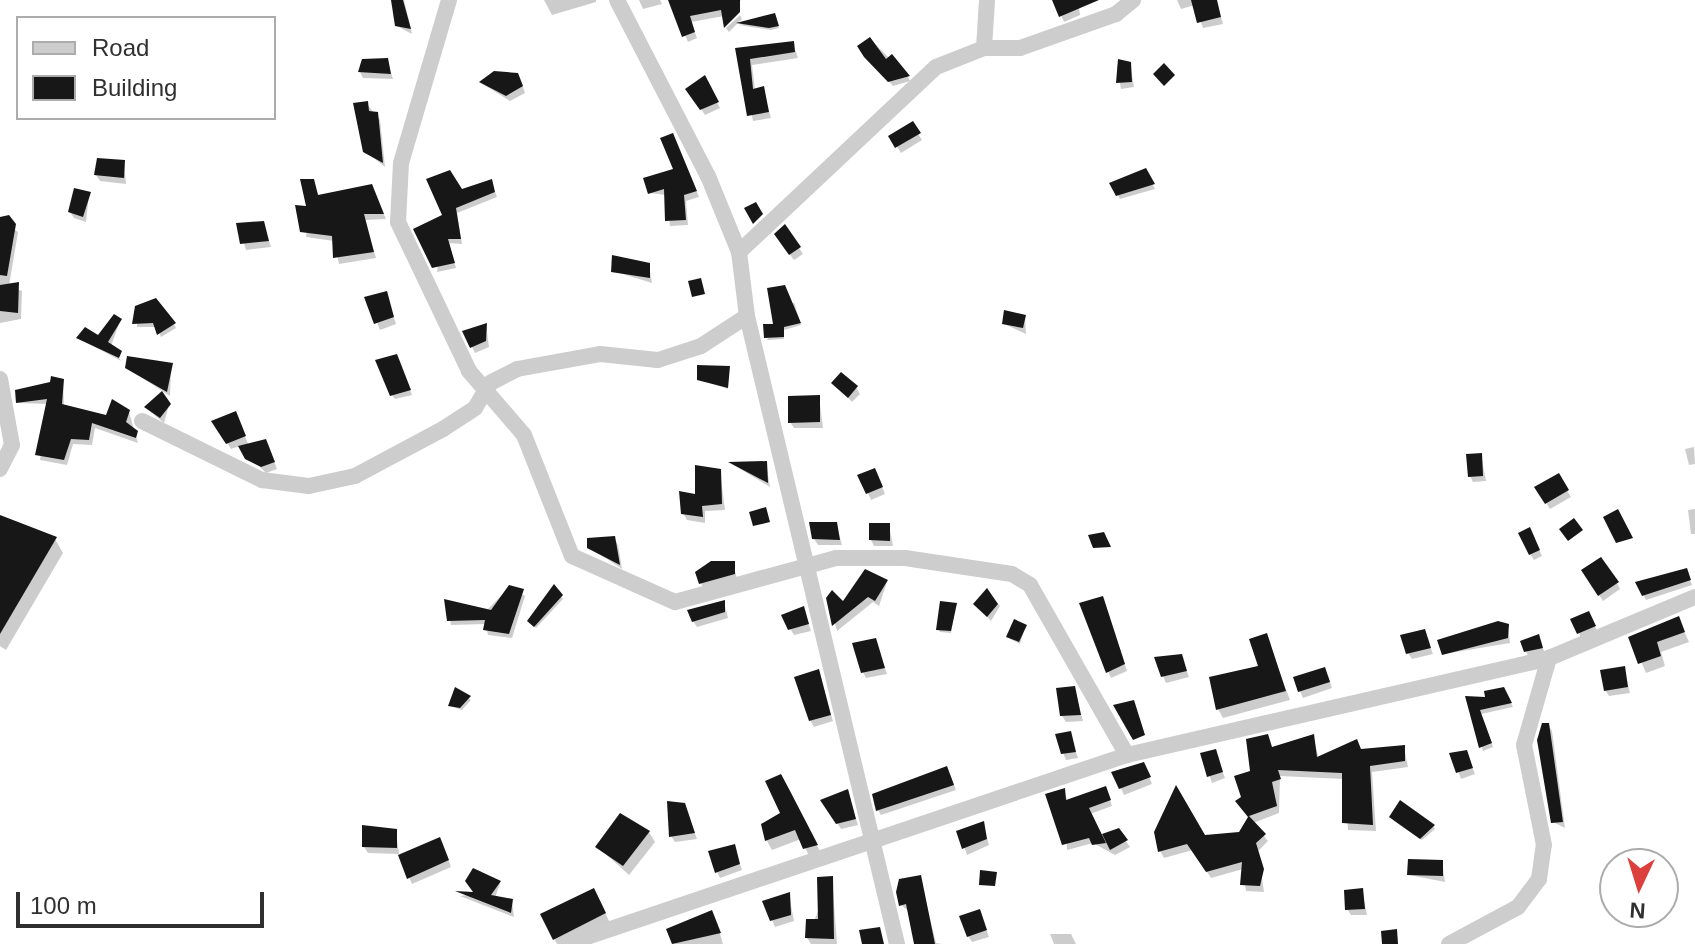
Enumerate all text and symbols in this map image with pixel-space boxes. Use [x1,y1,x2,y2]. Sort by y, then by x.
legend [16,16,276,120]
text: Road [92,34,149,61]
text: Building [92,74,177,101]
north arrow [1599,848,1679,928]
scale bar [20,876,268,926]
text: 100 m [30,892,97,919]
text: N [1629,897,1646,923]

